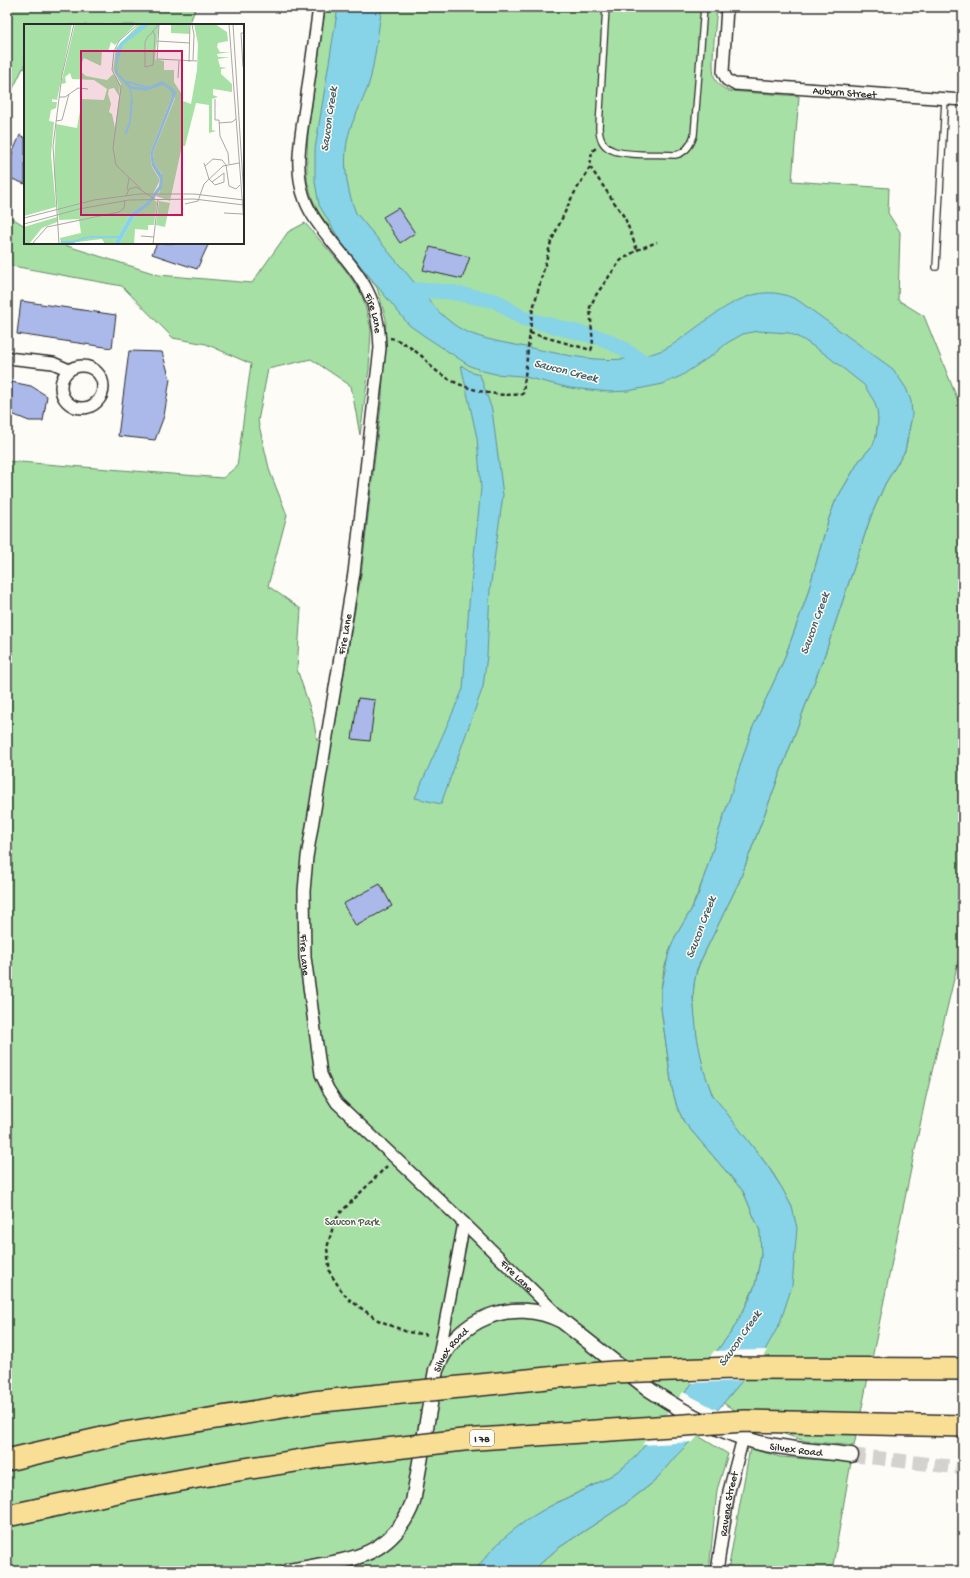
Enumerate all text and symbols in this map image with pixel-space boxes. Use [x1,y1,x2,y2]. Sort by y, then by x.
inset map [24,24,244,244]
water label: Saucon Creek [319,84,342,153]
street label: Auburn Street [812,86,878,102]
street label: Fire Lane [361,291,383,334]
water label: Saucon Creek [532,357,600,387]
water label: Saucon Creek [798,589,834,657]
street label: Fire Lane [336,613,356,657]
water label: Saucon Creek [684,893,721,961]
street label: Fire Lane [297,933,312,977]
park label: Saucon Park [325,1217,380,1229]
street label: Fire Lane [496,1257,535,1296]
water label: Saucon Creek [716,1307,766,1370]
street label: Silvex Road [432,1325,473,1374]
road number: I 78 [470,1430,494,1446]
street label: Silvex Road [769,1441,824,1460]
street label: Ravena Street [718,1469,742,1537]

